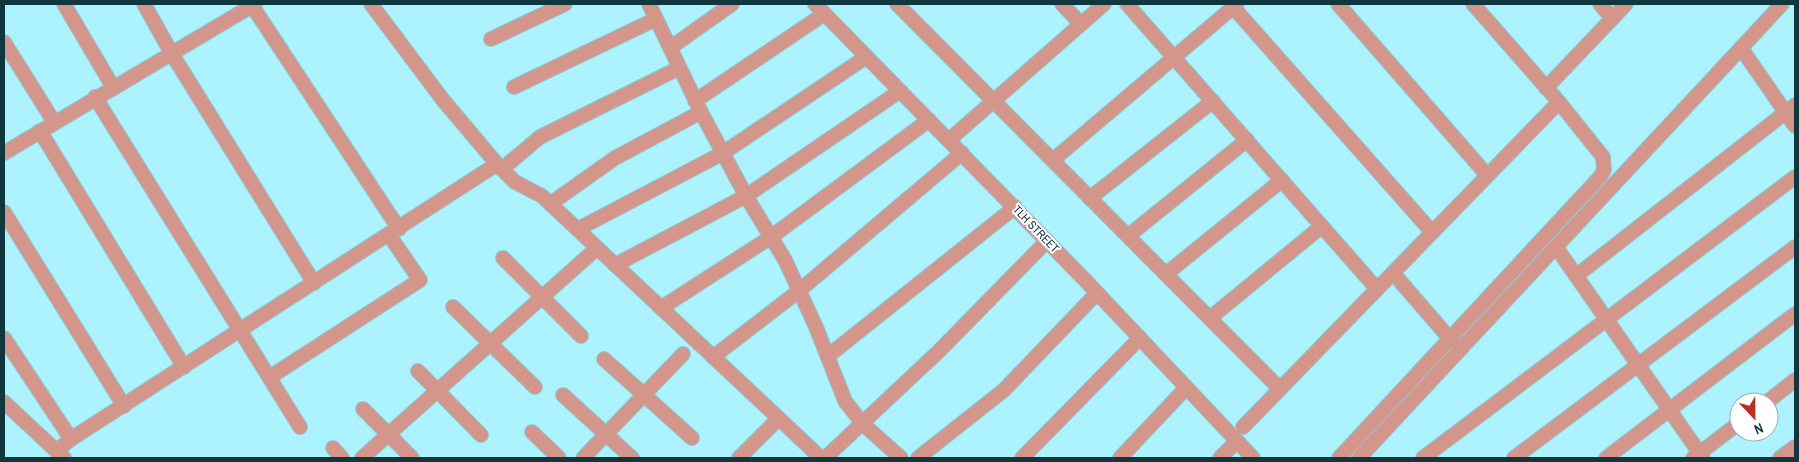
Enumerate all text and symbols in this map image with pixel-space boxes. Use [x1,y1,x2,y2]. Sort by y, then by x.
street label: TLH STREET [1009,202,1063,256]
north arrow [1729,392,1779,442]
text: N [1752,419,1766,439]

